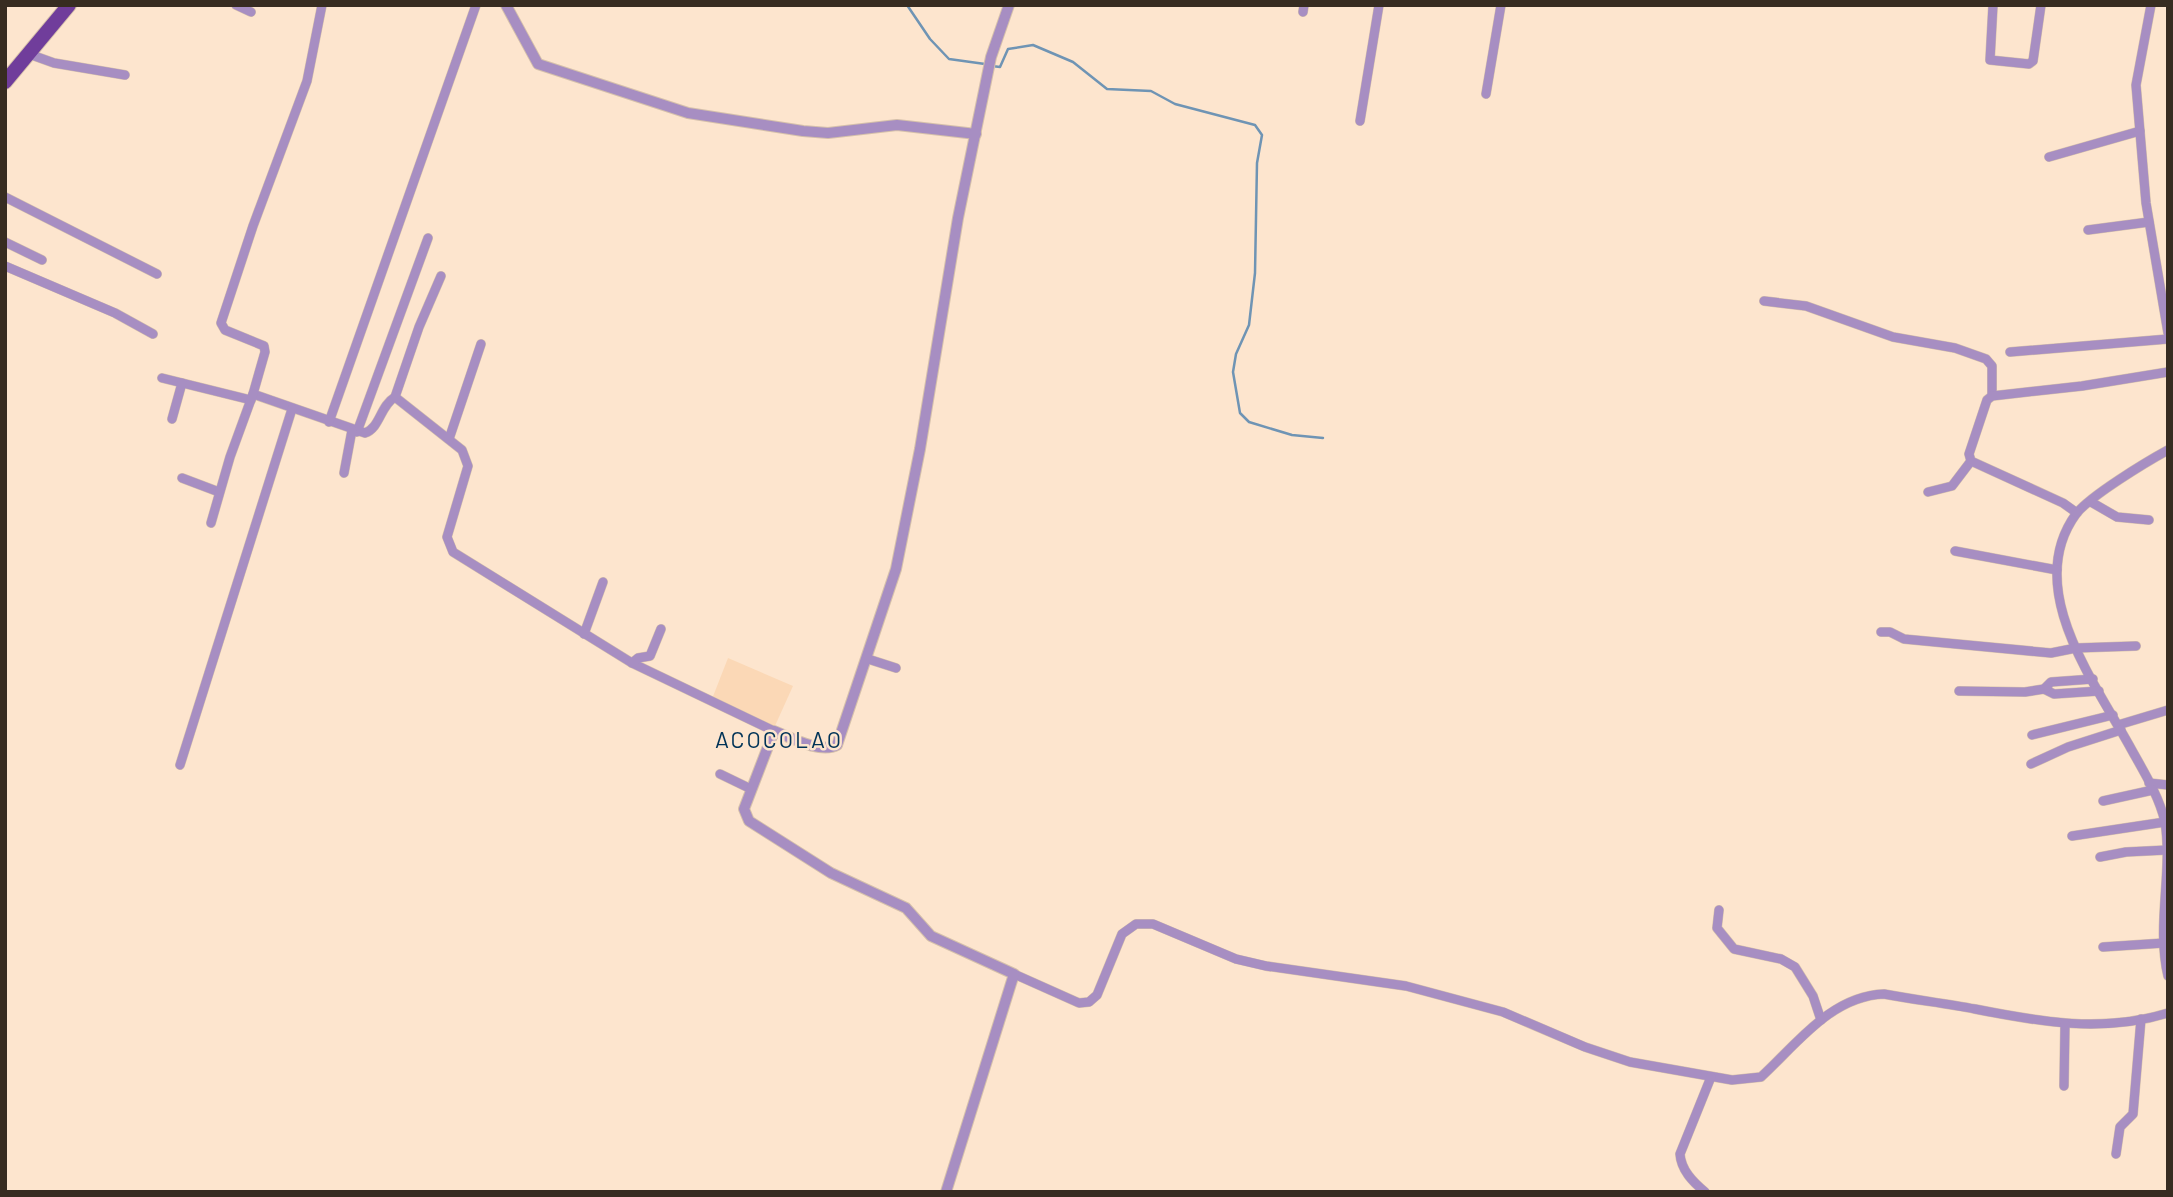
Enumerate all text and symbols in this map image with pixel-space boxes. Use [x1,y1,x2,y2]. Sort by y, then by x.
district label: ACOCOLAO [715,725,843,753]

